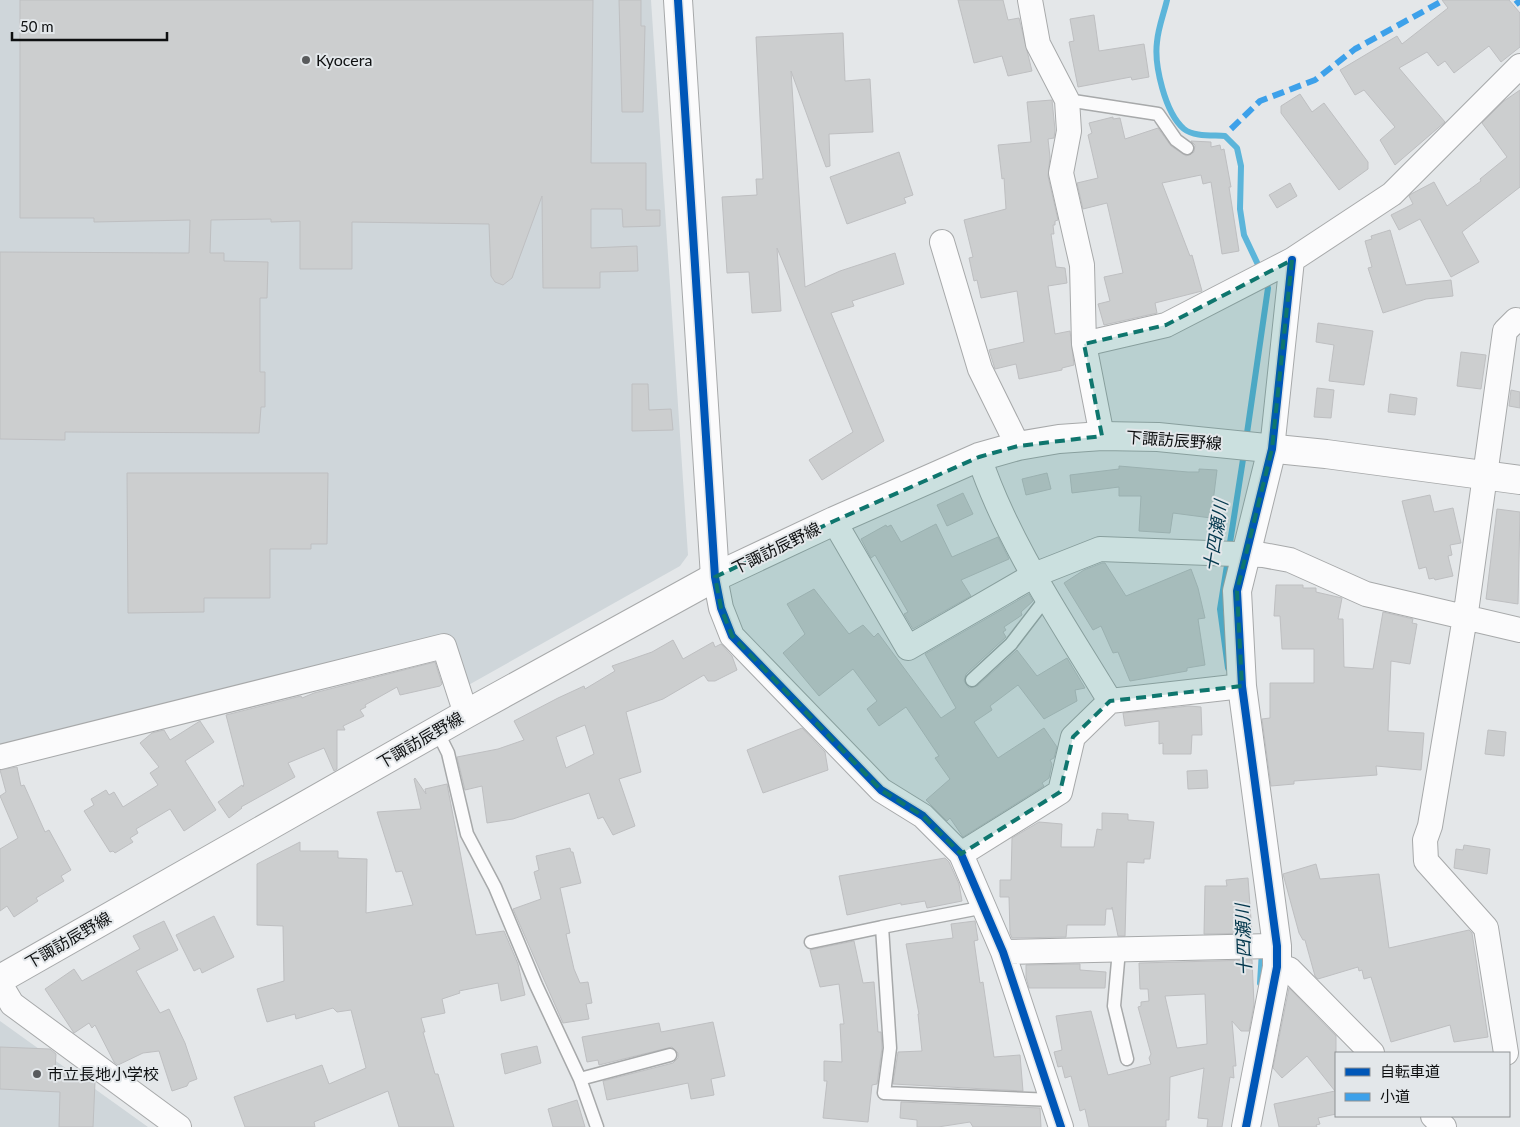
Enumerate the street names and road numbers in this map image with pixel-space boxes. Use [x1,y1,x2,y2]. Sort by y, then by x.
street label: 下諏訪辰野線 [1125,427,1223,452]
street label: 下諏訪辰野線 [728,518,823,577]
street label: 下諏訪辰野線 [373,707,466,772]
street label: 下諏訪辰野線 [21,907,114,972]

